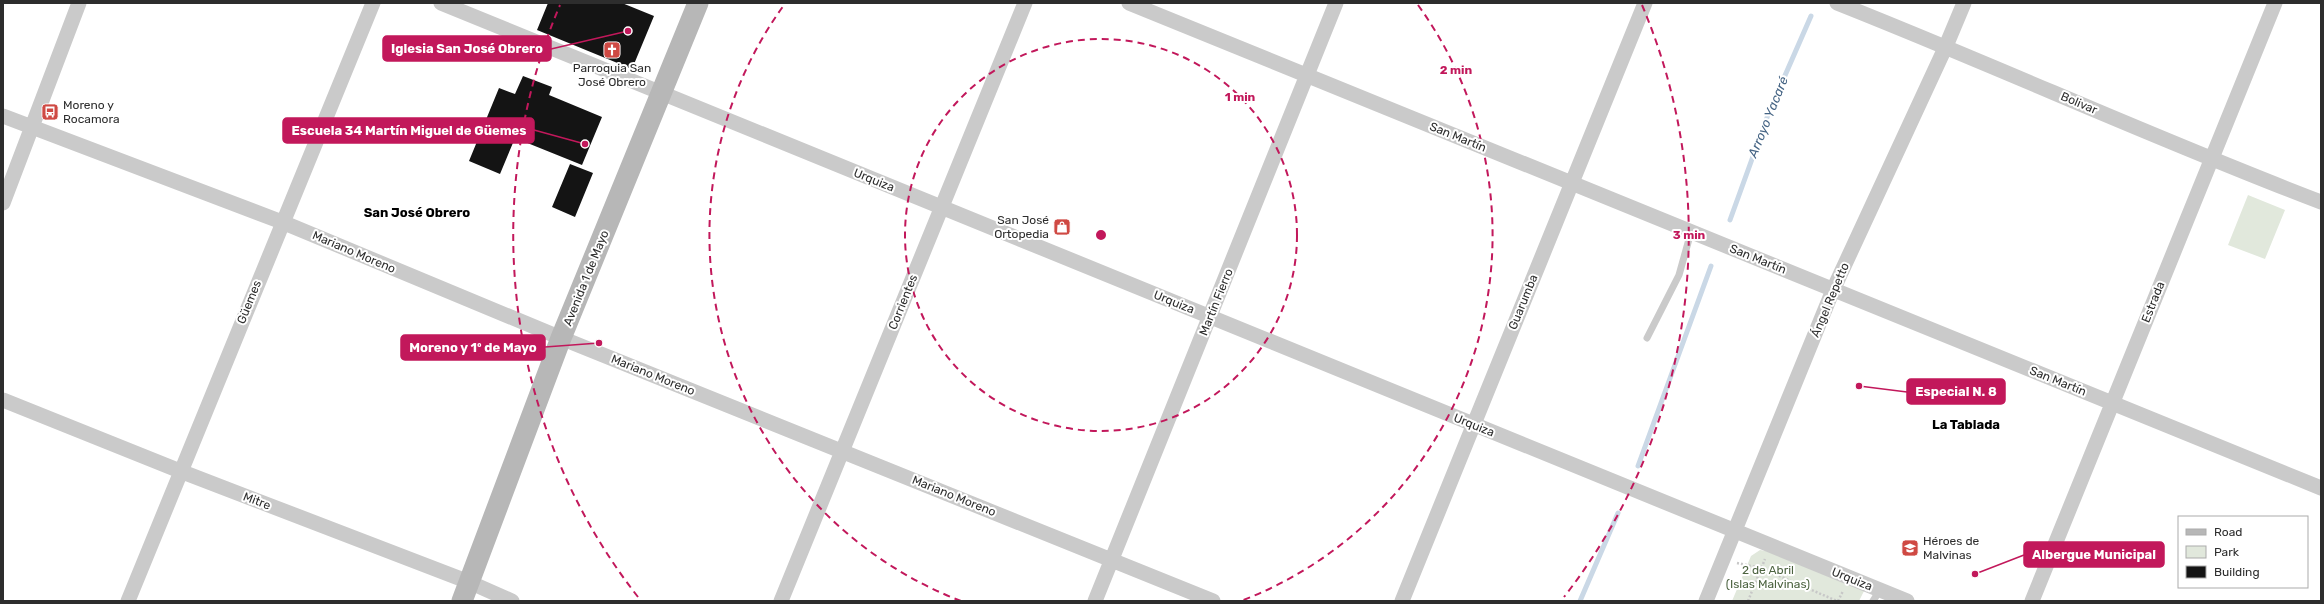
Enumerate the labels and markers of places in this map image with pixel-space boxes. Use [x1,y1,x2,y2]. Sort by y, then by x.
callout: Iglesia San José Obrero [383,36,551,61]
church icon: Parroquia San José Obrero [602,40,622,60]
place label: Parroquia San José Obrero [573,61,651,89]
place label: Moreno y Rocamora [63,98,120,126]
bus stop icon: Moreno y Rocamora [40,102,60,122]
callout: Escuela 34 Martín Miguel de Güemes [283,118,534,143]
place label: San José Ortopedia [994,213,1049,241]
shop icon: San José Ortopedia [1052,217,1072,237]
centre of rings [1094,228,1108,242]
callout: Moreno y 1º de Mayo [401,335,545,360]
callout: Especial N. 8 [1907,379,2005,404]
place label: Héroes de Malvinas [1923,534,1980,562]
school or university icon: Héroes de Malvinas [1900,538,1920,558]
callout: Albergue Municipal [2024,542,2164,567]

